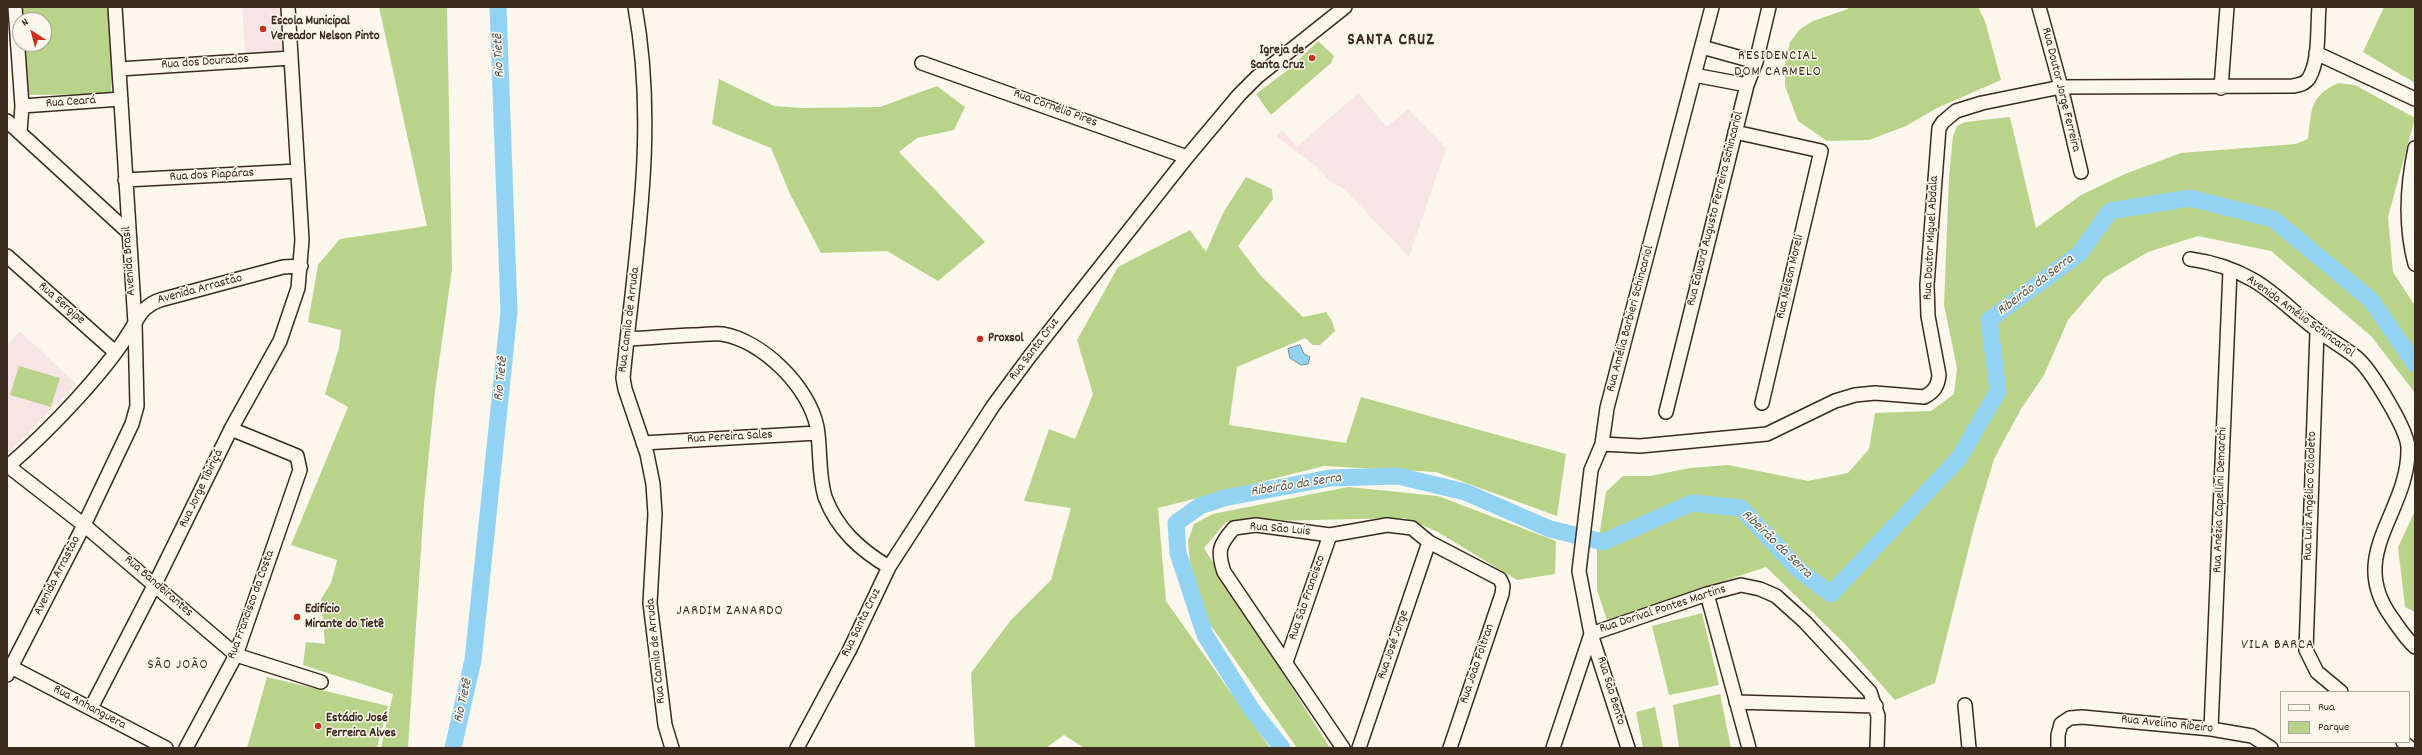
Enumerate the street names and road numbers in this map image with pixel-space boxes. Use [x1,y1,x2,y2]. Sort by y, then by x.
street label: Rua Doutor Jorge Ferreira [2037,26,2083,154]
street label: Rua dos Dourados [161,52,249,74]
street label: Rua Cornélio Pires [1011,87,1099,131]
street label: Rua Ceará [45,93,97,113]
street label: Rua Edward Augusto Ferreira Schincariol [1684,110,1748,308]
street label: Rua dos Piapáras [169,166,255,186]
street label: Rua Doutor Miguel Abdala [1921,175,1943,301]
street label: Avenida Brasil [120,226,140,296]
street label: Rua Nelson Moreli [1774,233,1808,321]
street label: Rua Amélia Barbieri Schincariol [1604,244,1658,394]
street label: Rua Camilo de Arruda [616,266,644,374]
street label: Avenida Arrastão [156,271,244,309]
street label: Avenida Amélio Schincariol [2243,272,2357,362]
street label: Rua Sergipe [34,279,88,329]
street label: Rua Santa Cruz [1006,316,1064,384]
street label: Rua Anézia Capellini Demarchi [2211,427,2231,573]
street label: Rua Pereira Sales [687,428,773,448]
street label: Rua Luiz Angélico Colodeto [2301,431,2321,561]
street label: Rua Jorge Tibiriçá [176,447,228,531]
street label: Rua São Luis [1249,520,1311,540]
street label: Avenida Arrastão [31,534,85,618]
street label: Rua Francisco da Costa [225,549,279,661]
street label: Rua Bandeirantes [120,553,196,621]
street label: Rua São Francisco [1286,553,1330,643]
street label: Rua Dorival Pontes Martins [1598,582,1728,638]
street label: Rua Santa Cruz [839,586,885,660]
street label: Rua Camilo de Arruda [644,597,670,705]
street label: Rua José Jorge [1375,608,1413,682]
street label: Rua João Foltran [1457,622,1499,706]
street label: Rua São Bento [1592,655,1628,727]
street label: Rua Anhanguera [50,682,128,734]
street label: Rua Avelino Ribeiro [2120,712,2214,738]

